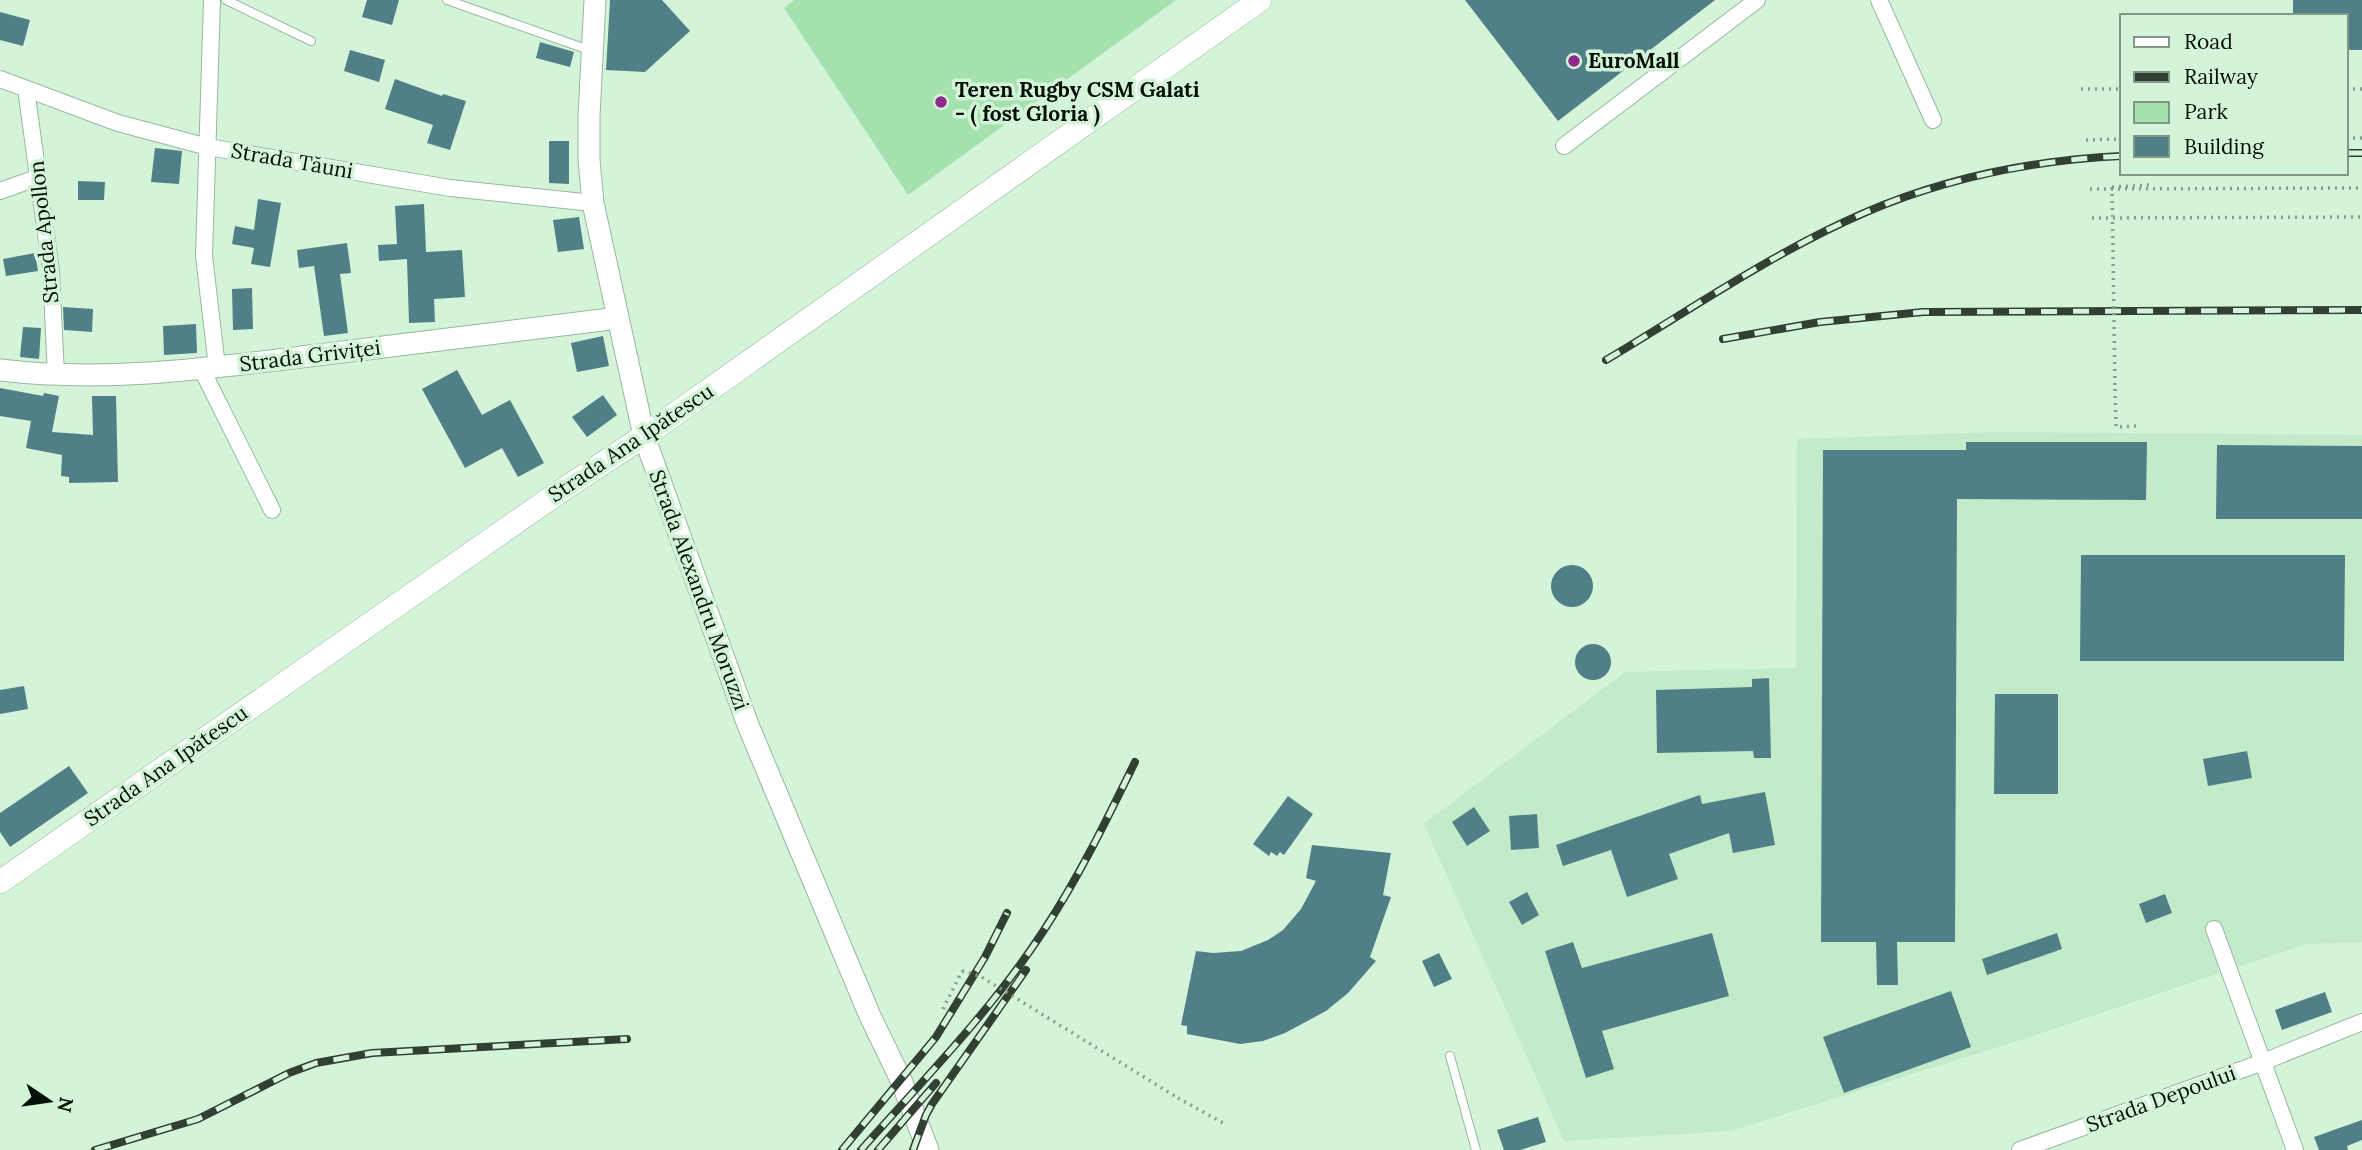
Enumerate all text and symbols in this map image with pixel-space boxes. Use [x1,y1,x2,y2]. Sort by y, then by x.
legend [2120,14,2348,175]
text: Road [2184,28,2233,55]
place label: EuroMall [1588,47,1680,74]
marker: EuroMall [1566,53,1582,69]
text: Railway [2184,63,2258,90]
place label: Teren Rugby CSM Galati - ( fost Gloria ) [955,76,1200,127]
marker: Teren Rugby CSM Galati - ( fost Gloria ) [933,94,949,110]
text: Park [2184,98,2228,125]
text: Building [2184,133,2264,160]
street label: Strada Tăuni [229,136,355,185]
street label: Strada Apollon [23,159,64,305]
street label: Strada Griviței [238,333,382,378]
street label: Strada Ana Ipătescu [543,377,719,508]
street label: Strada Alexandru Moruzzi [643,466,756,714]
street label: Strada Ana Ipătescu [79,699,253,832]
street label: Strada Depoului [2082,1059,2239,1138]
north arrow [14,1066,84,1136]
text: N [52,1095,79,1115]

